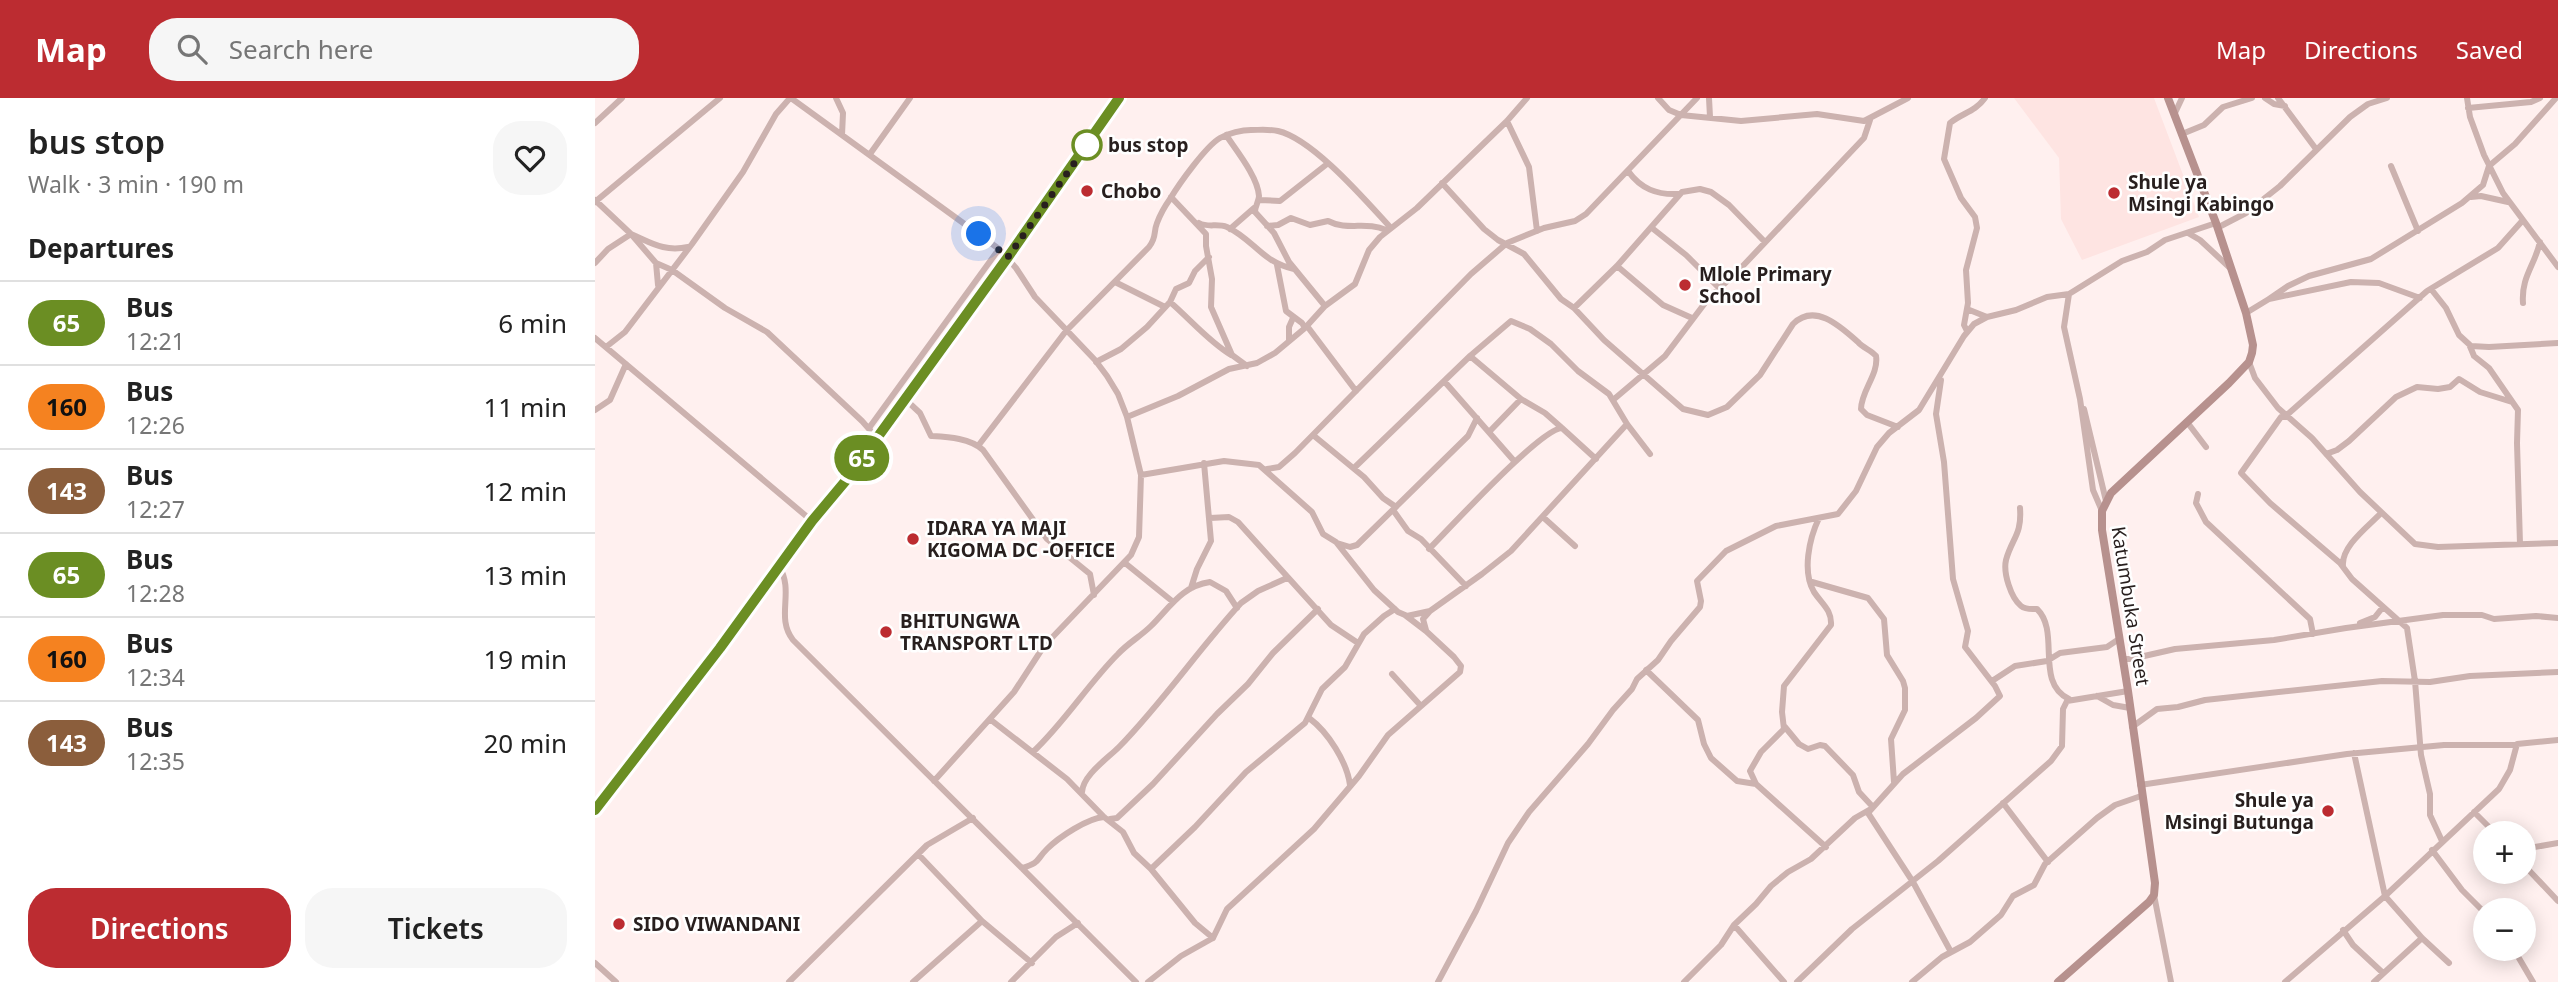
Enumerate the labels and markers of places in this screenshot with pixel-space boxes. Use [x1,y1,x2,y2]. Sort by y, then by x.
marker: bus stop [1072,130,1102,160]
place label: bus stop [1108,132,1189,158]
place label: Shule ya Msingi Kabingo [2128,169,2274,217]
place label: Chobo [1101,178,1161,204]
marker: Chobo [1079,183,1095,199]
marker: Shule ya Msingi Kabingo [2106,185,2122,201]
place label: Mlole Primary School [1699,261,1832,309]
marker: Mlole Primary School [1677,277,1693,293]
place label: IDARA YA MAJI KIGOMA DC -OFFICE [927,515,1115,563]
marker: IDARA YA MAJI KIGOMA DC -OFFICE [905,531,921,547]
place label: BHITUNGWA TRANSPORT LTD [900,608,1053,656]
marker: BHITUNGWA TRANSPORT LTD [878,624,894,640]
place label: Shule ya Msingi Butunga [2165,787,2314,835]
marker: Shule ya Msingi Butunga [2320,803,2336,819]
place label: SIDO VIWANDANI [633,911,800,937]
marker: SIDO VIWANDANI [611,916,627,932]

